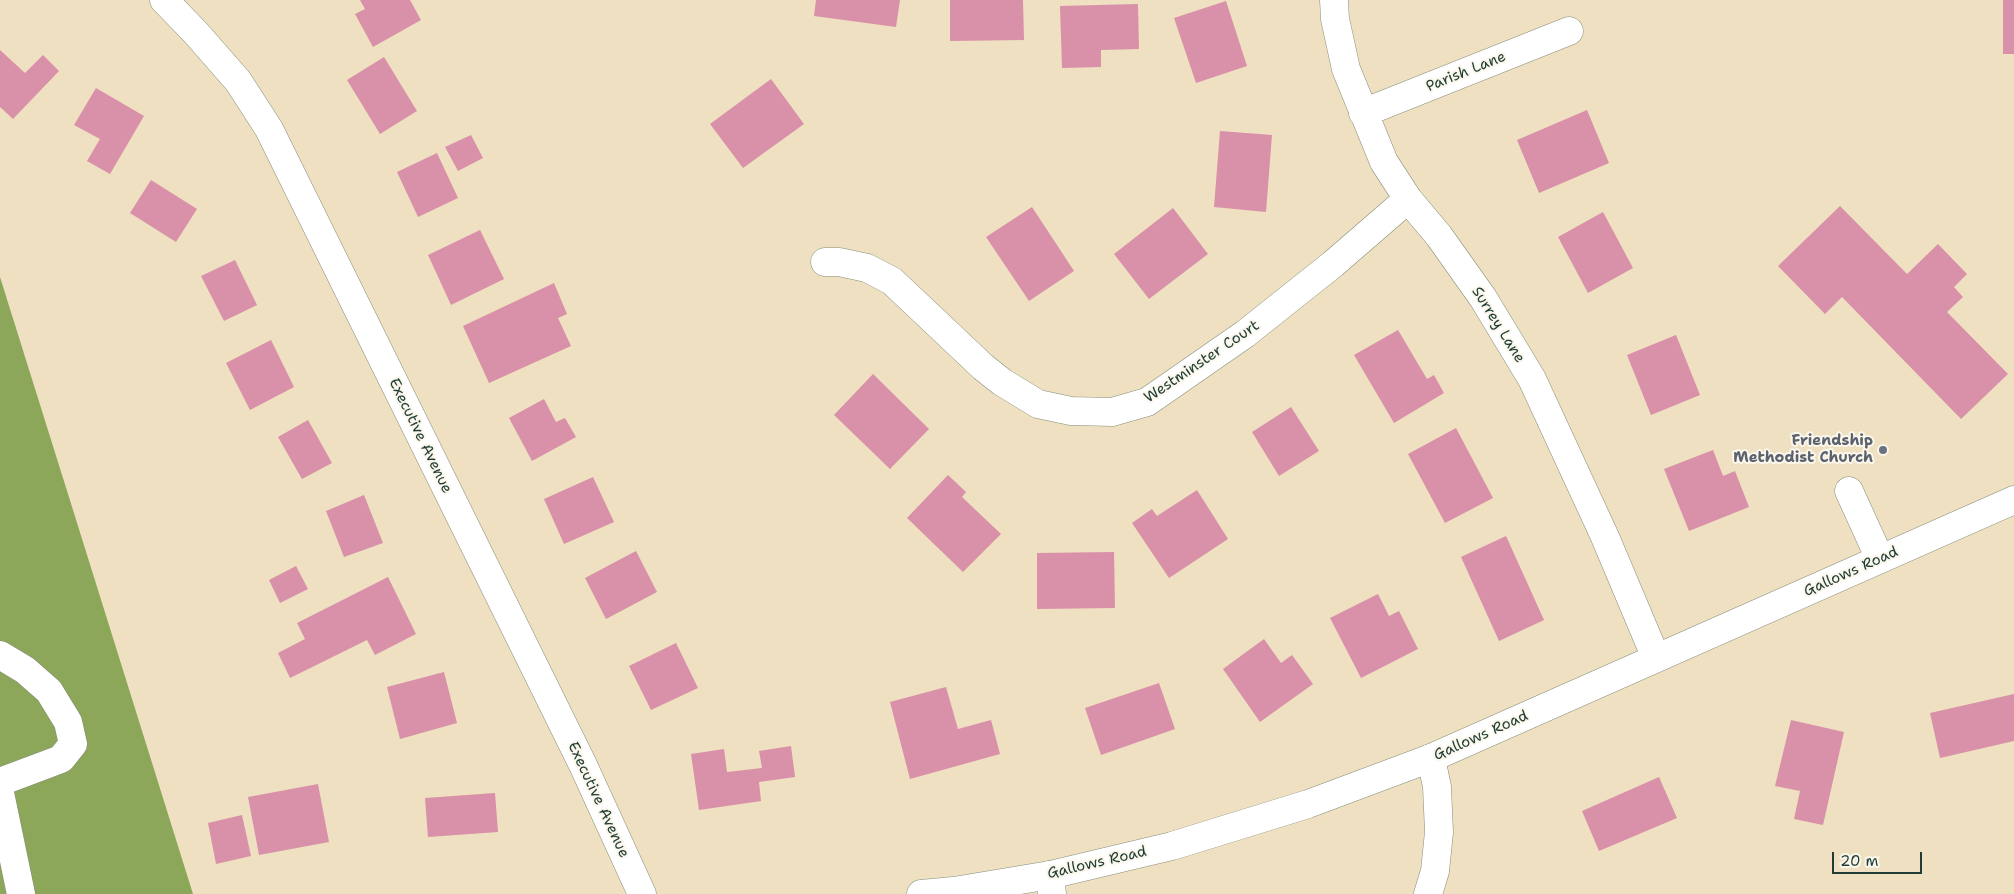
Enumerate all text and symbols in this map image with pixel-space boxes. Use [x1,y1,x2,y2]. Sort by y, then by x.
street label: Parish Lane [1424,48,1508,96]
street label: Surrey Lane [1467,284,1529,366]
street label: Westminster Court [1141,317,1263,407]
street label: Executive Avenue [384,376,456,496]
place label: Friendship Methodist Church [1733,432,1873,467]
marker: Friendship Methodist Church [1877,444,1889,456]
street label: Gallows Road [1801,543,1901,601]
street label: Gallows Road [1431,707,1531,765]
street label: Executive Avenue [563,739,633,861]
scale bar [1834,842,1924,874]
street label: Gallows Road [1046,843,1148,883]
text: 20 m [1840,851,1879,871]

